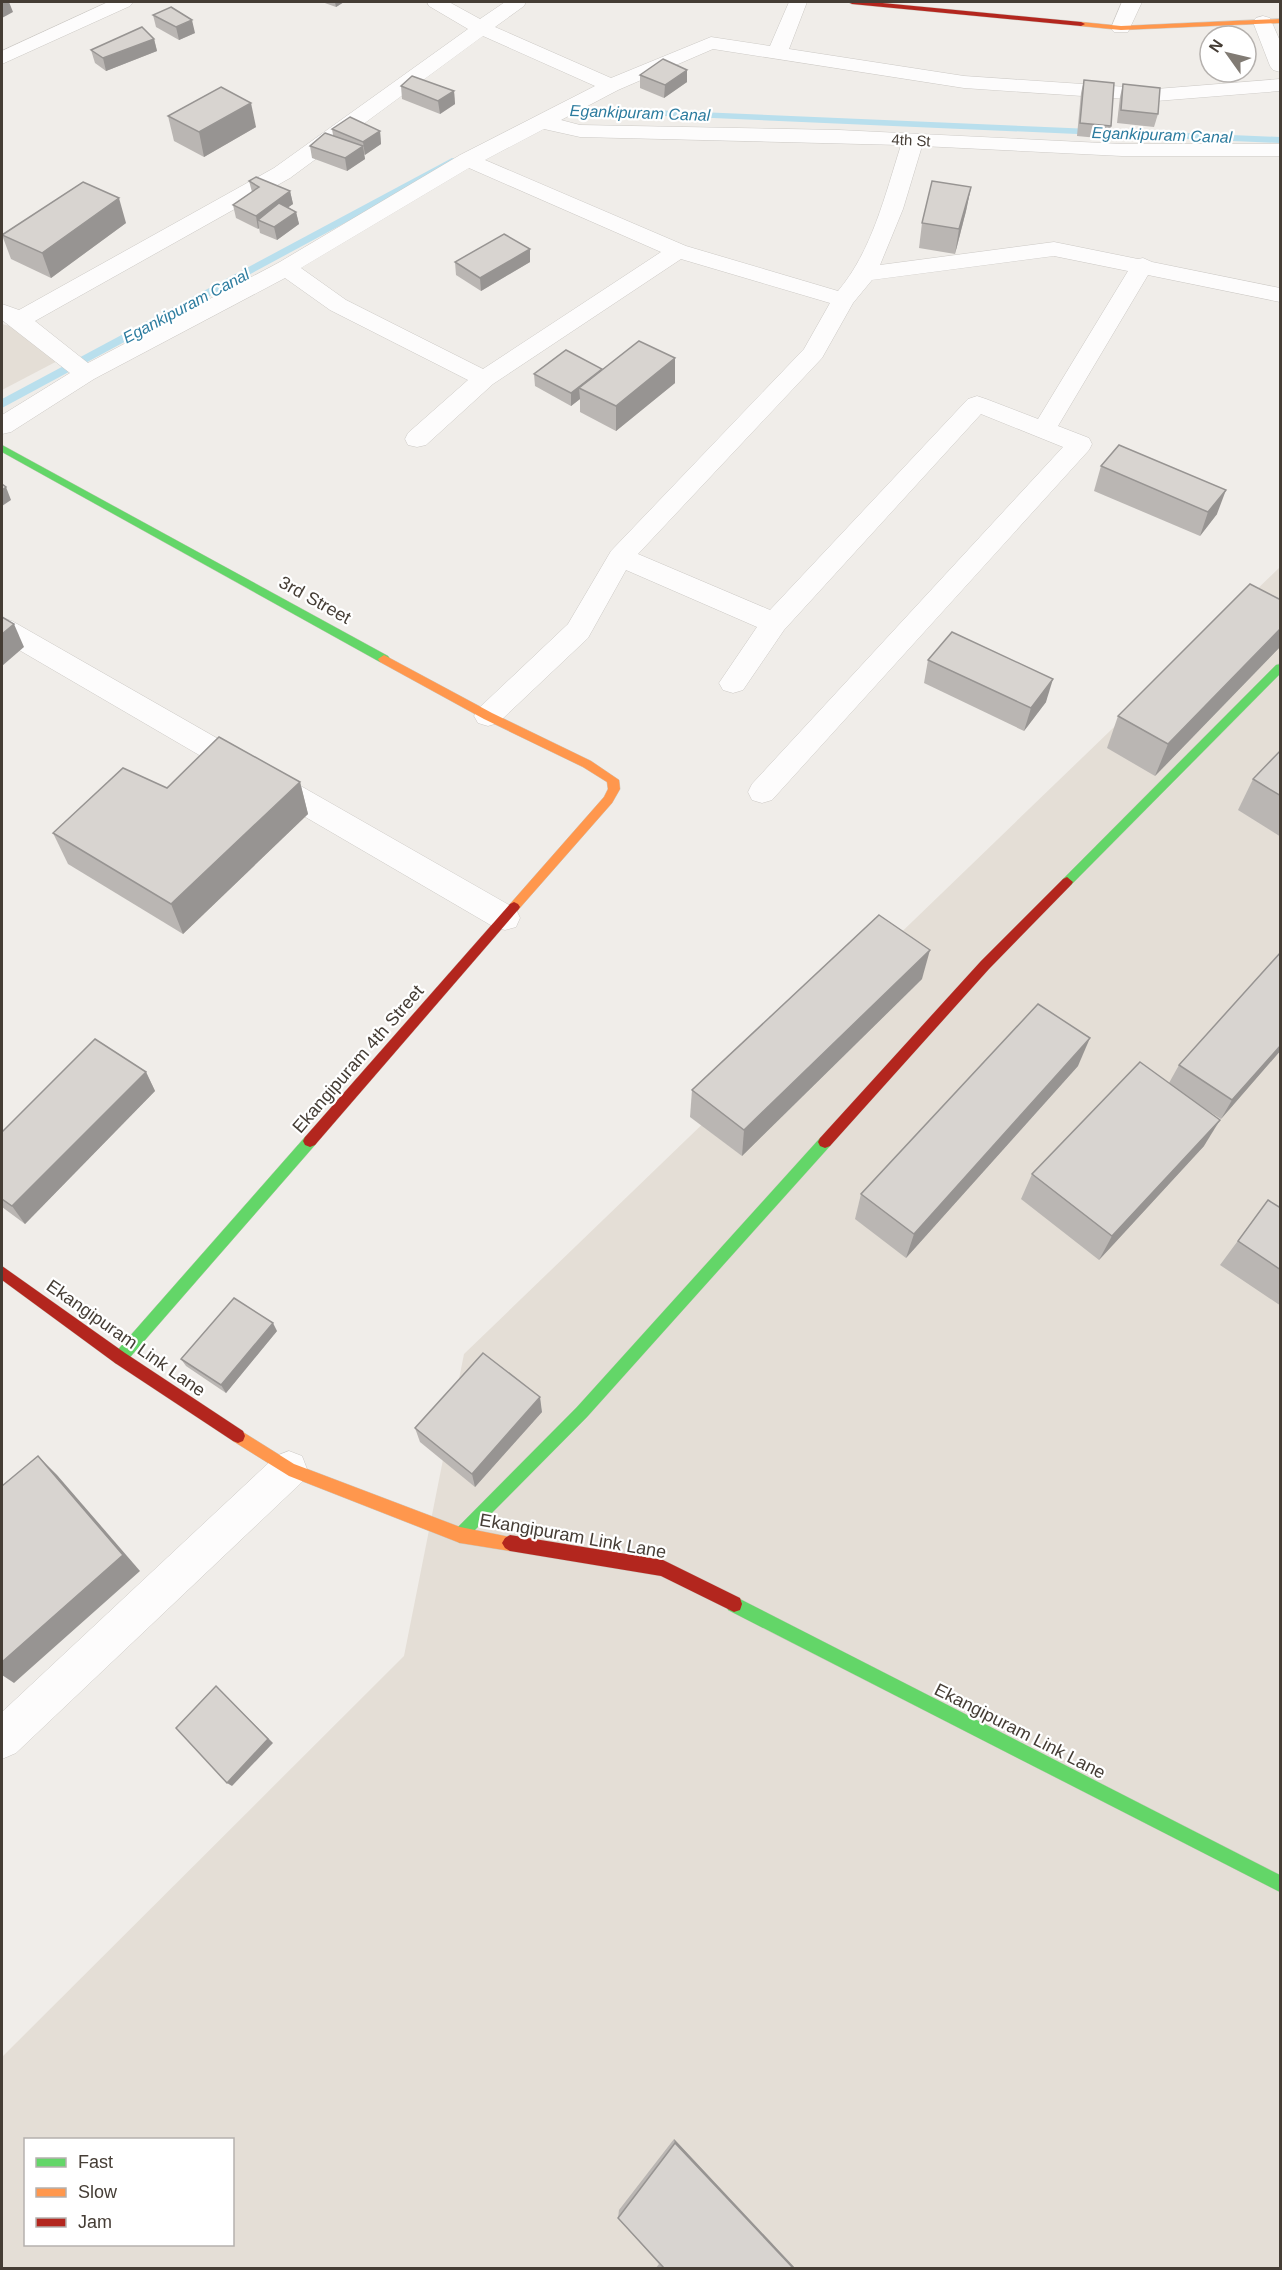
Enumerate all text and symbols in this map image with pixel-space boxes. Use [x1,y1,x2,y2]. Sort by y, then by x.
north arrow [1198,24,1258,84]
text: N [1206,36,1226,55]
water label: Egankipuram Canal [569,102,711,124]
water label: Egankipuram Canal [1091,124,1233,146]
street label: 4th St [891,130,932,150]
water label: Egankipuram Canal [120,265,252,346]
street label: 3rd Street [276,572,354,628]
street label: Ekangipuram 4th Street [288,981,428,1137]
street label: Ekangipuram Link Lane [43,1276,209,1400]
street label: Ekangipuram Link Lane [478,1510,668,1562]
street label: Ekangipuram Link Lane [931,1679,1109,1783]
legend [24,2138,234,2246]
text: Fast [78,2152,113,2172]
text: Slow [78,2182,118,2202]
text: Jam [78,2212,112,2232]

